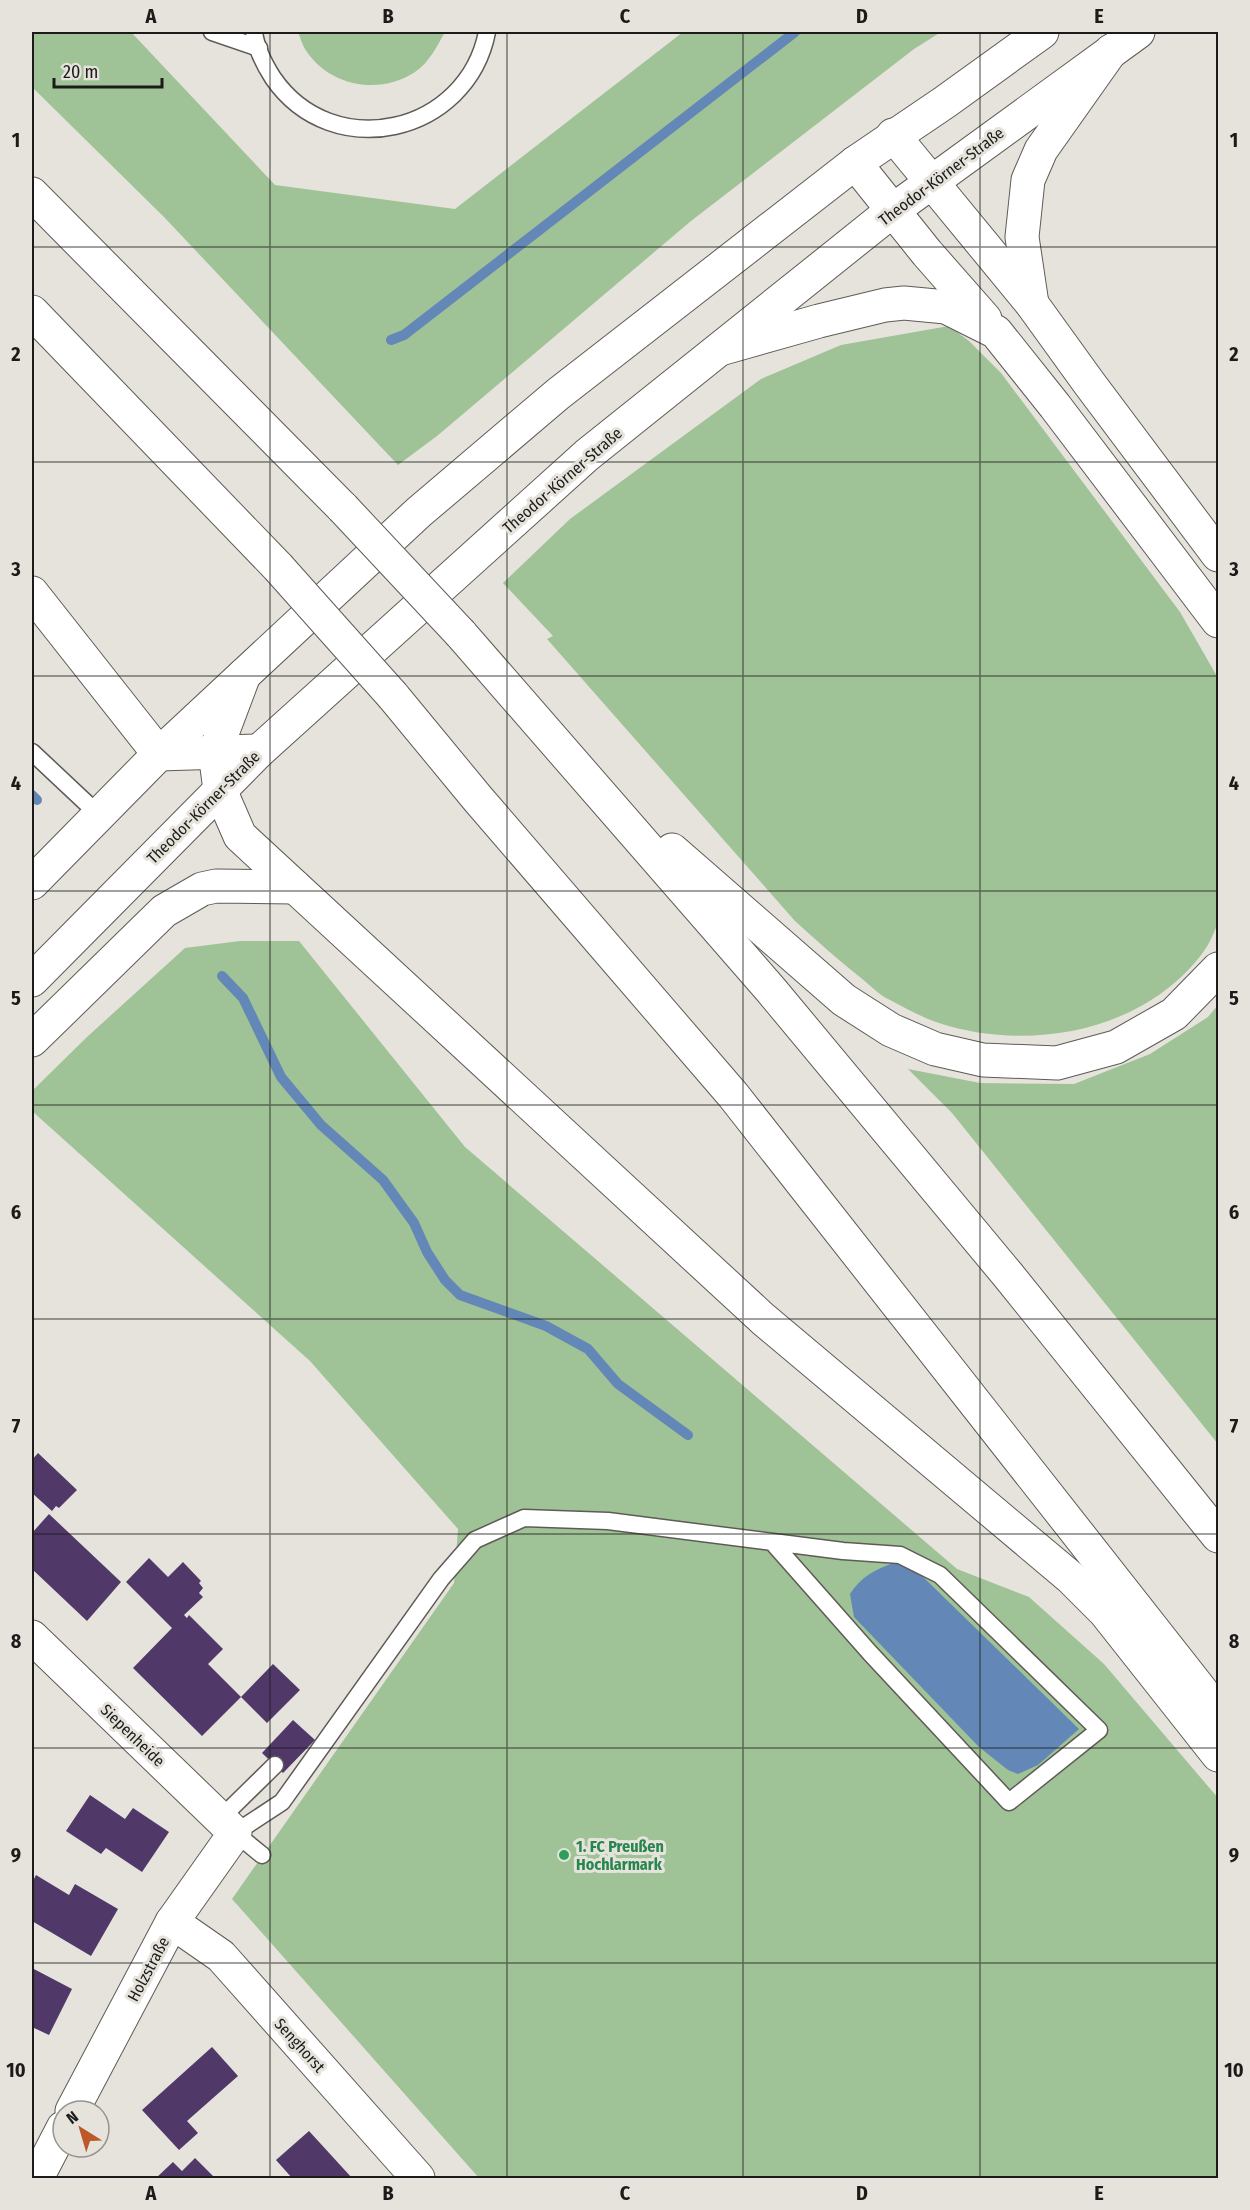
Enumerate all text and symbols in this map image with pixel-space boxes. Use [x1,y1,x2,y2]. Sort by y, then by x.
text: A [145,4,158,28]
text: B [382,4,394,28]
text: C [620,4,631,28]
text: D [856,4,868,28]
text: E [1094,4,1104,28]
scale bar [54,51,162,89]
text: 20 m [63,61,98,83]
street label: Theodor-Körner-Straße [875,123,1008,230]
text: 1 [12,128,20,152]
text: 1 [1230,128,1238,152]
text: 2 [10,342,21,366]
text: 2 [1228,342,1239,366]
street label: Theodor-Körner-Straße [499,423,626,537]
text: 3 [10,557,21,581]
text: 3 [1228,557,1239,581]
street label: Theodor-Körner-Straße [143,747,264,868]
text: 4 [11,771,21,795]
text: 4 [1229,771,1239,795]
text: 5 [11,986,21,1010]
text: 5 [1229,986,1239,1010]
text: 6 [11,1200,21,1224]
text: 6 [1229,1200,1239,1224]
text: 7 [12,1414,21,1438]
text: 7 [1230,1414,1239,1438]
text: 8 [11,1629,22,1653]
text: 8 [1229,1629,1240,1653]
street label: Siepenheide [97,1700,169,1771]
place label: 1. FC Preußen Hochlarmark [576,1837,664,1874]
text: 9 [11,1843,21,1867]
text: 9 [1229,1843,1239,1867]
marker: 1. FC Preußen Hochlarmark [557,1848,571,1862]
street label: Holzstraße [124,1934,173,2005]
street label: Senghorst [270,2014,329,2077]
text: 10 [6,2058,26,2082]
text: 10 [1224,2058,1244,2082]
north arrow [51,2099,111,2159]
text: N [63,2107,82,2128]
text: A [145,2181,158,2205]
text: B [382,2181,394,2205]
text: C [620,2181,631,2205]
text: D [856,2181,868,2205]
text: E [1094,2181,1104,2205]

